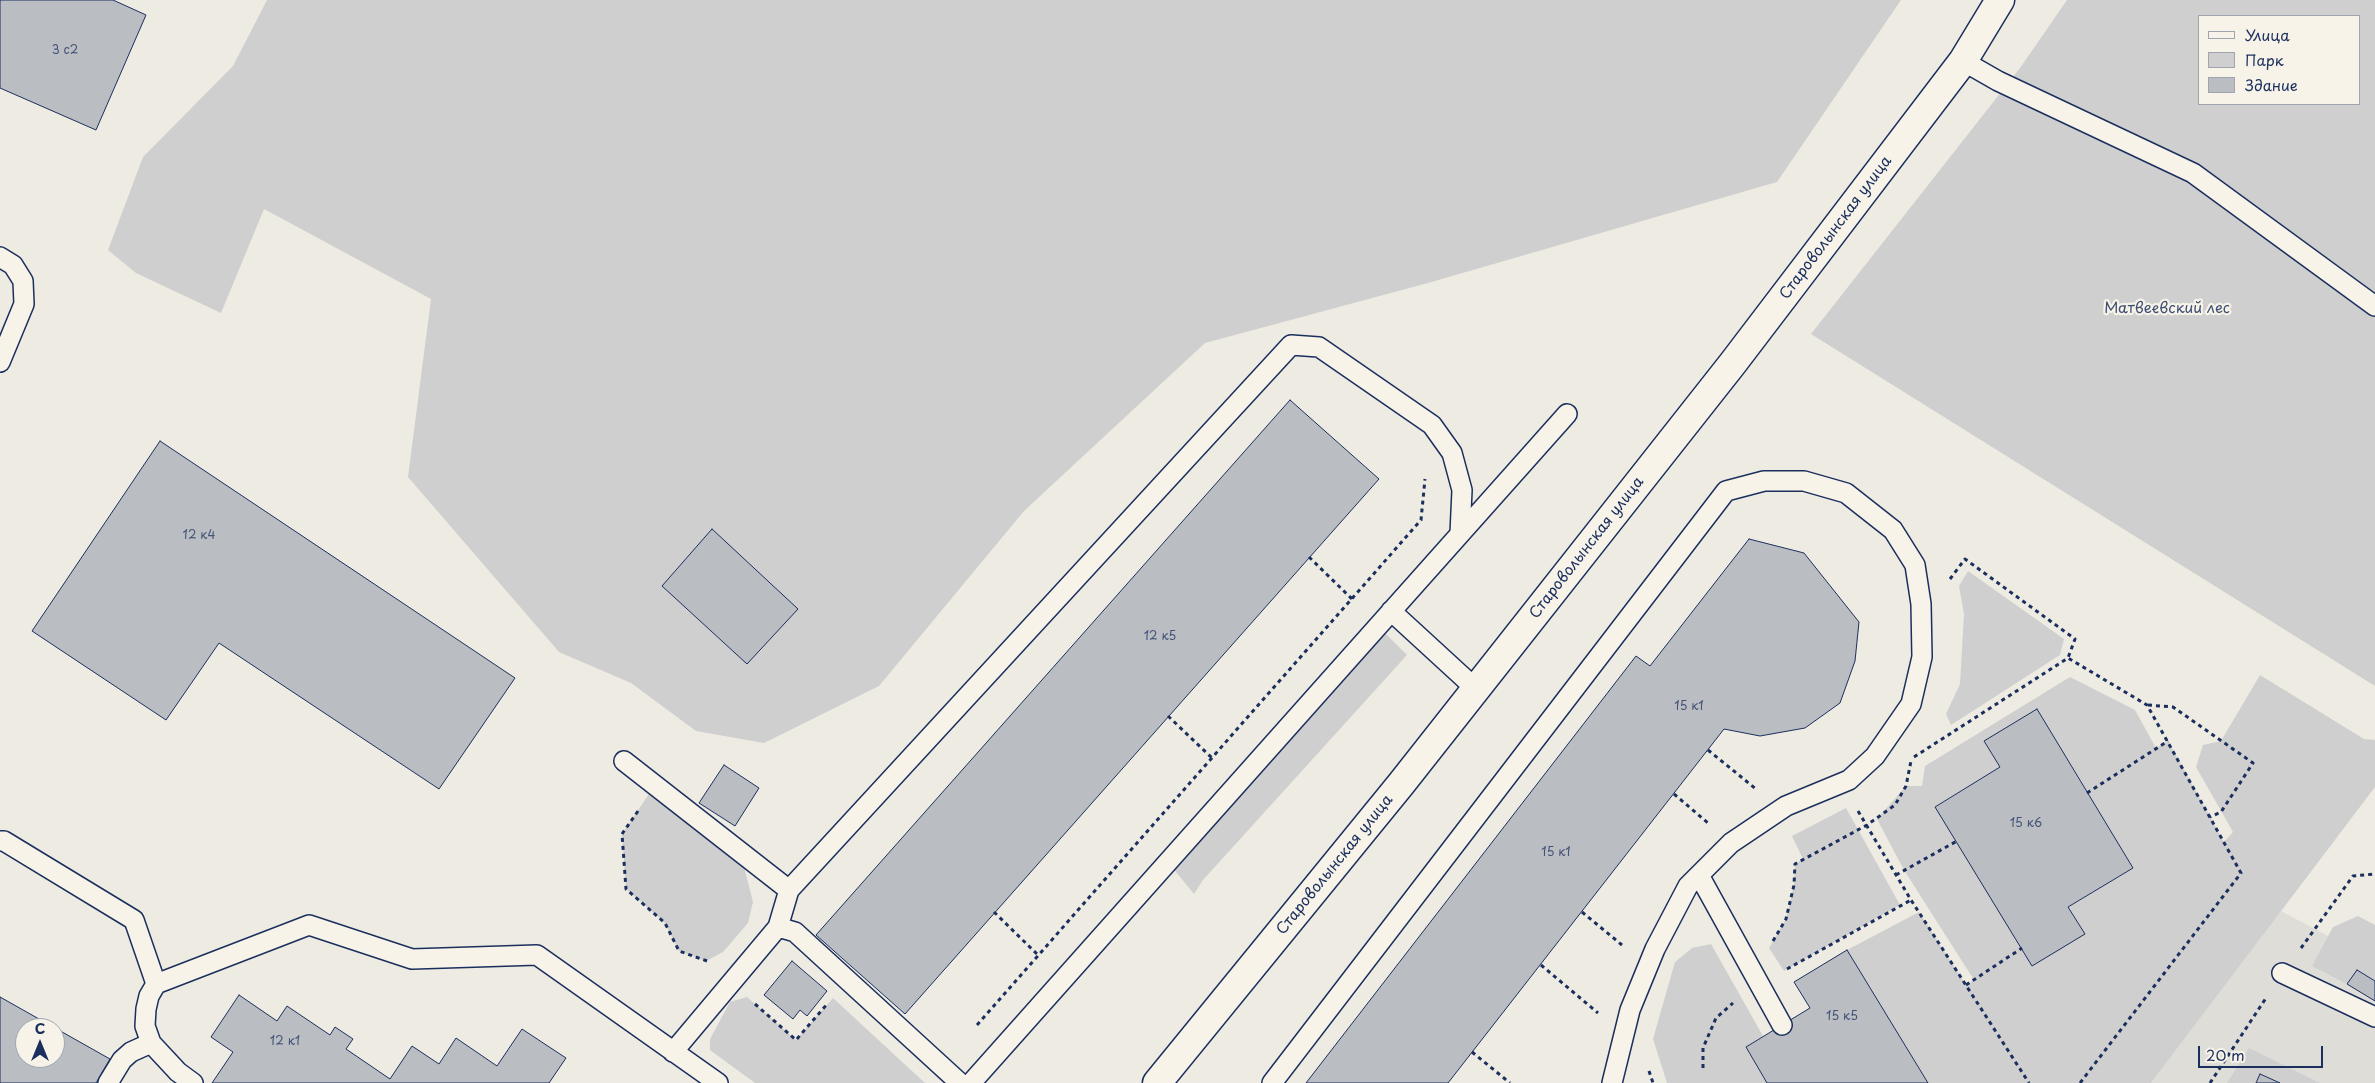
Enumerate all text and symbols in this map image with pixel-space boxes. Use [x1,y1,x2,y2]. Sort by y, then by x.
legend [2198,15,2360,105]
text: Улица [2245,23,2290,46]
house number: 3 с2 [52,44,78,58]
text: Парк [2245,48,2284,71]
text: Здание [2245,73,2298,96]
street label: Староволынская улица [1776,153,1896,303]
park label: Матвеевский лес [2104,300,2230,318]
street label: Староволынская улица [1526,474,1648,622]
house number: 12 к4 [183,529,215,543]
house number: 12 к5 [1144,630,1176,644]
house number: 15 к1 [1674,700,1704,714]
street label: Староволынская улица [1273,791,1397,939]
house number: 15 к6 [2010,817,2042,831]
house number: 15 к1 [1541,846,1571,860]
house number: 15 к5 [1826,1010,1858,1024]
north arrow [15,1018,65,1068]
text: С [35,1018,45,1039]
house number: 12 к1 [270,1035,300,1049]
scale bar [2200,1036,2325,1068]
text: 20 m [2206,1043,2245,1066]

